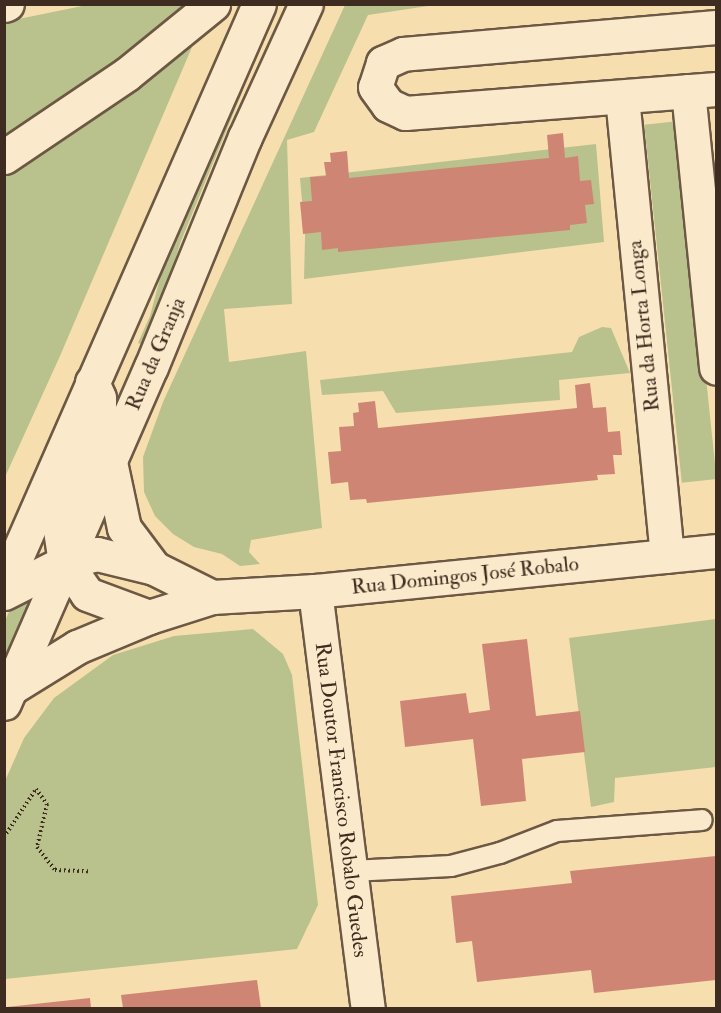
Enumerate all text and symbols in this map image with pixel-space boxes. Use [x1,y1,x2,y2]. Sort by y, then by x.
street label: Rua da Horta Longa [622,239,666,413]
street label: Rua da Granja [121,294,191,414]
street label: Rua Domingos José Robalo [350,552,580,600]
street label: Rua Doutor Francisco Robalo Guedes [309,641,373,959]

